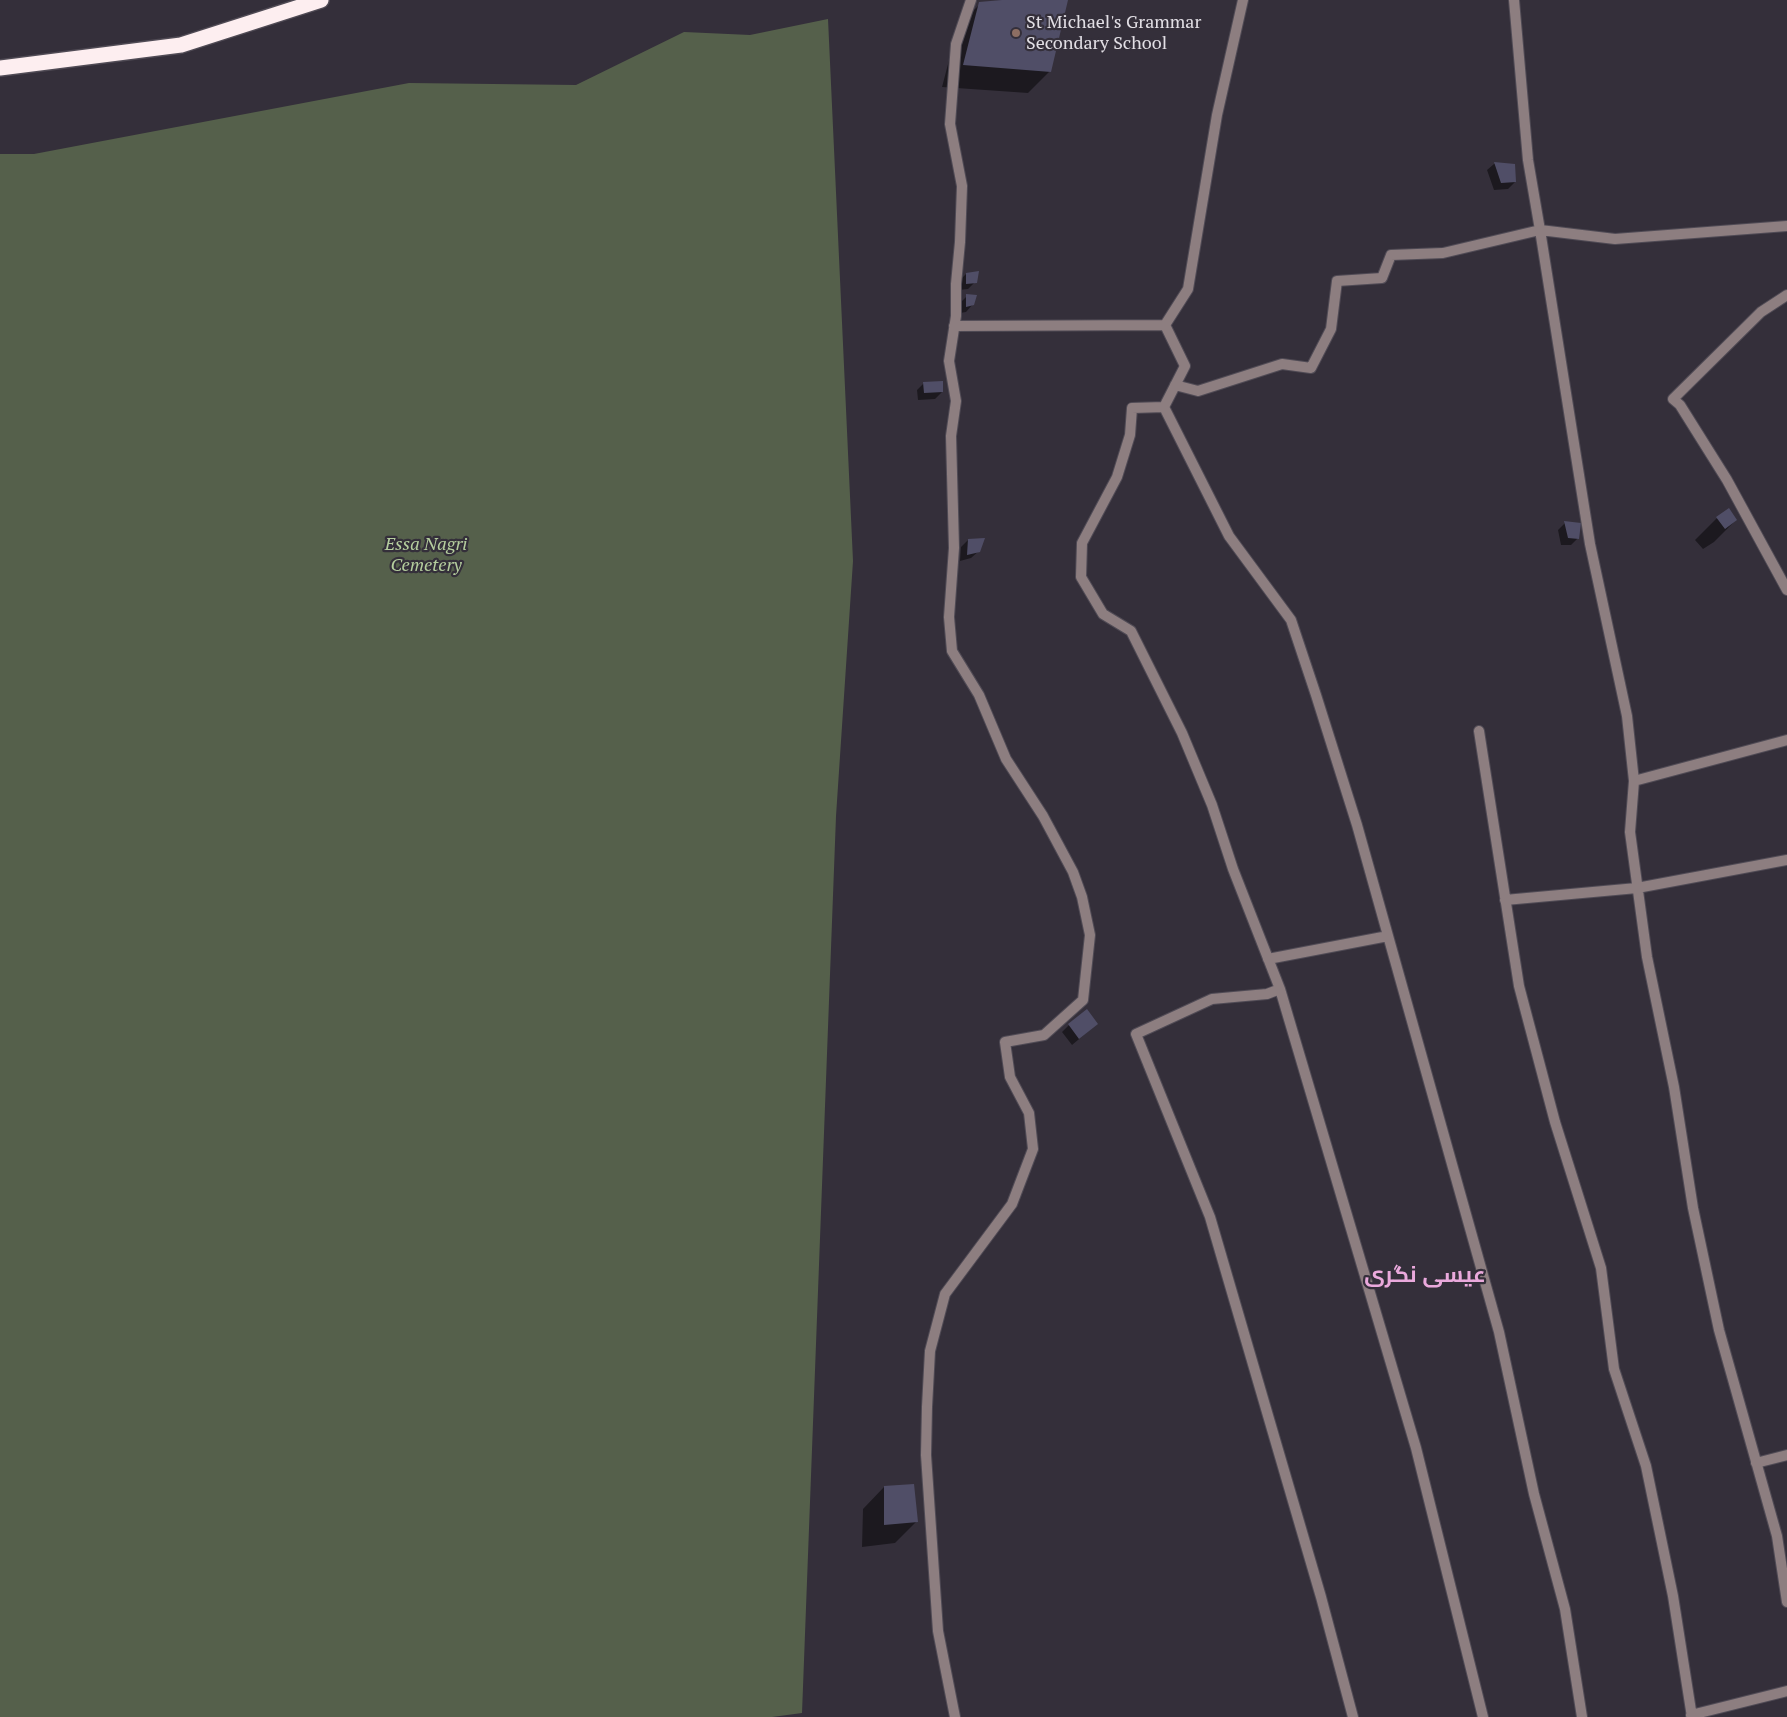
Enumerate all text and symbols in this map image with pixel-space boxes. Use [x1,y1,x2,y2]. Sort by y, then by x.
place label: St Michael's Grammar Secondary School [1026,12,1201,54]
marker: St Michael's Grammar Secondary School [1010,27,1022,39]
park label: Essa Nagri Cemetery [385,534,467,576]
district label: عیسی نگری [1364,1263,1486,1289]

